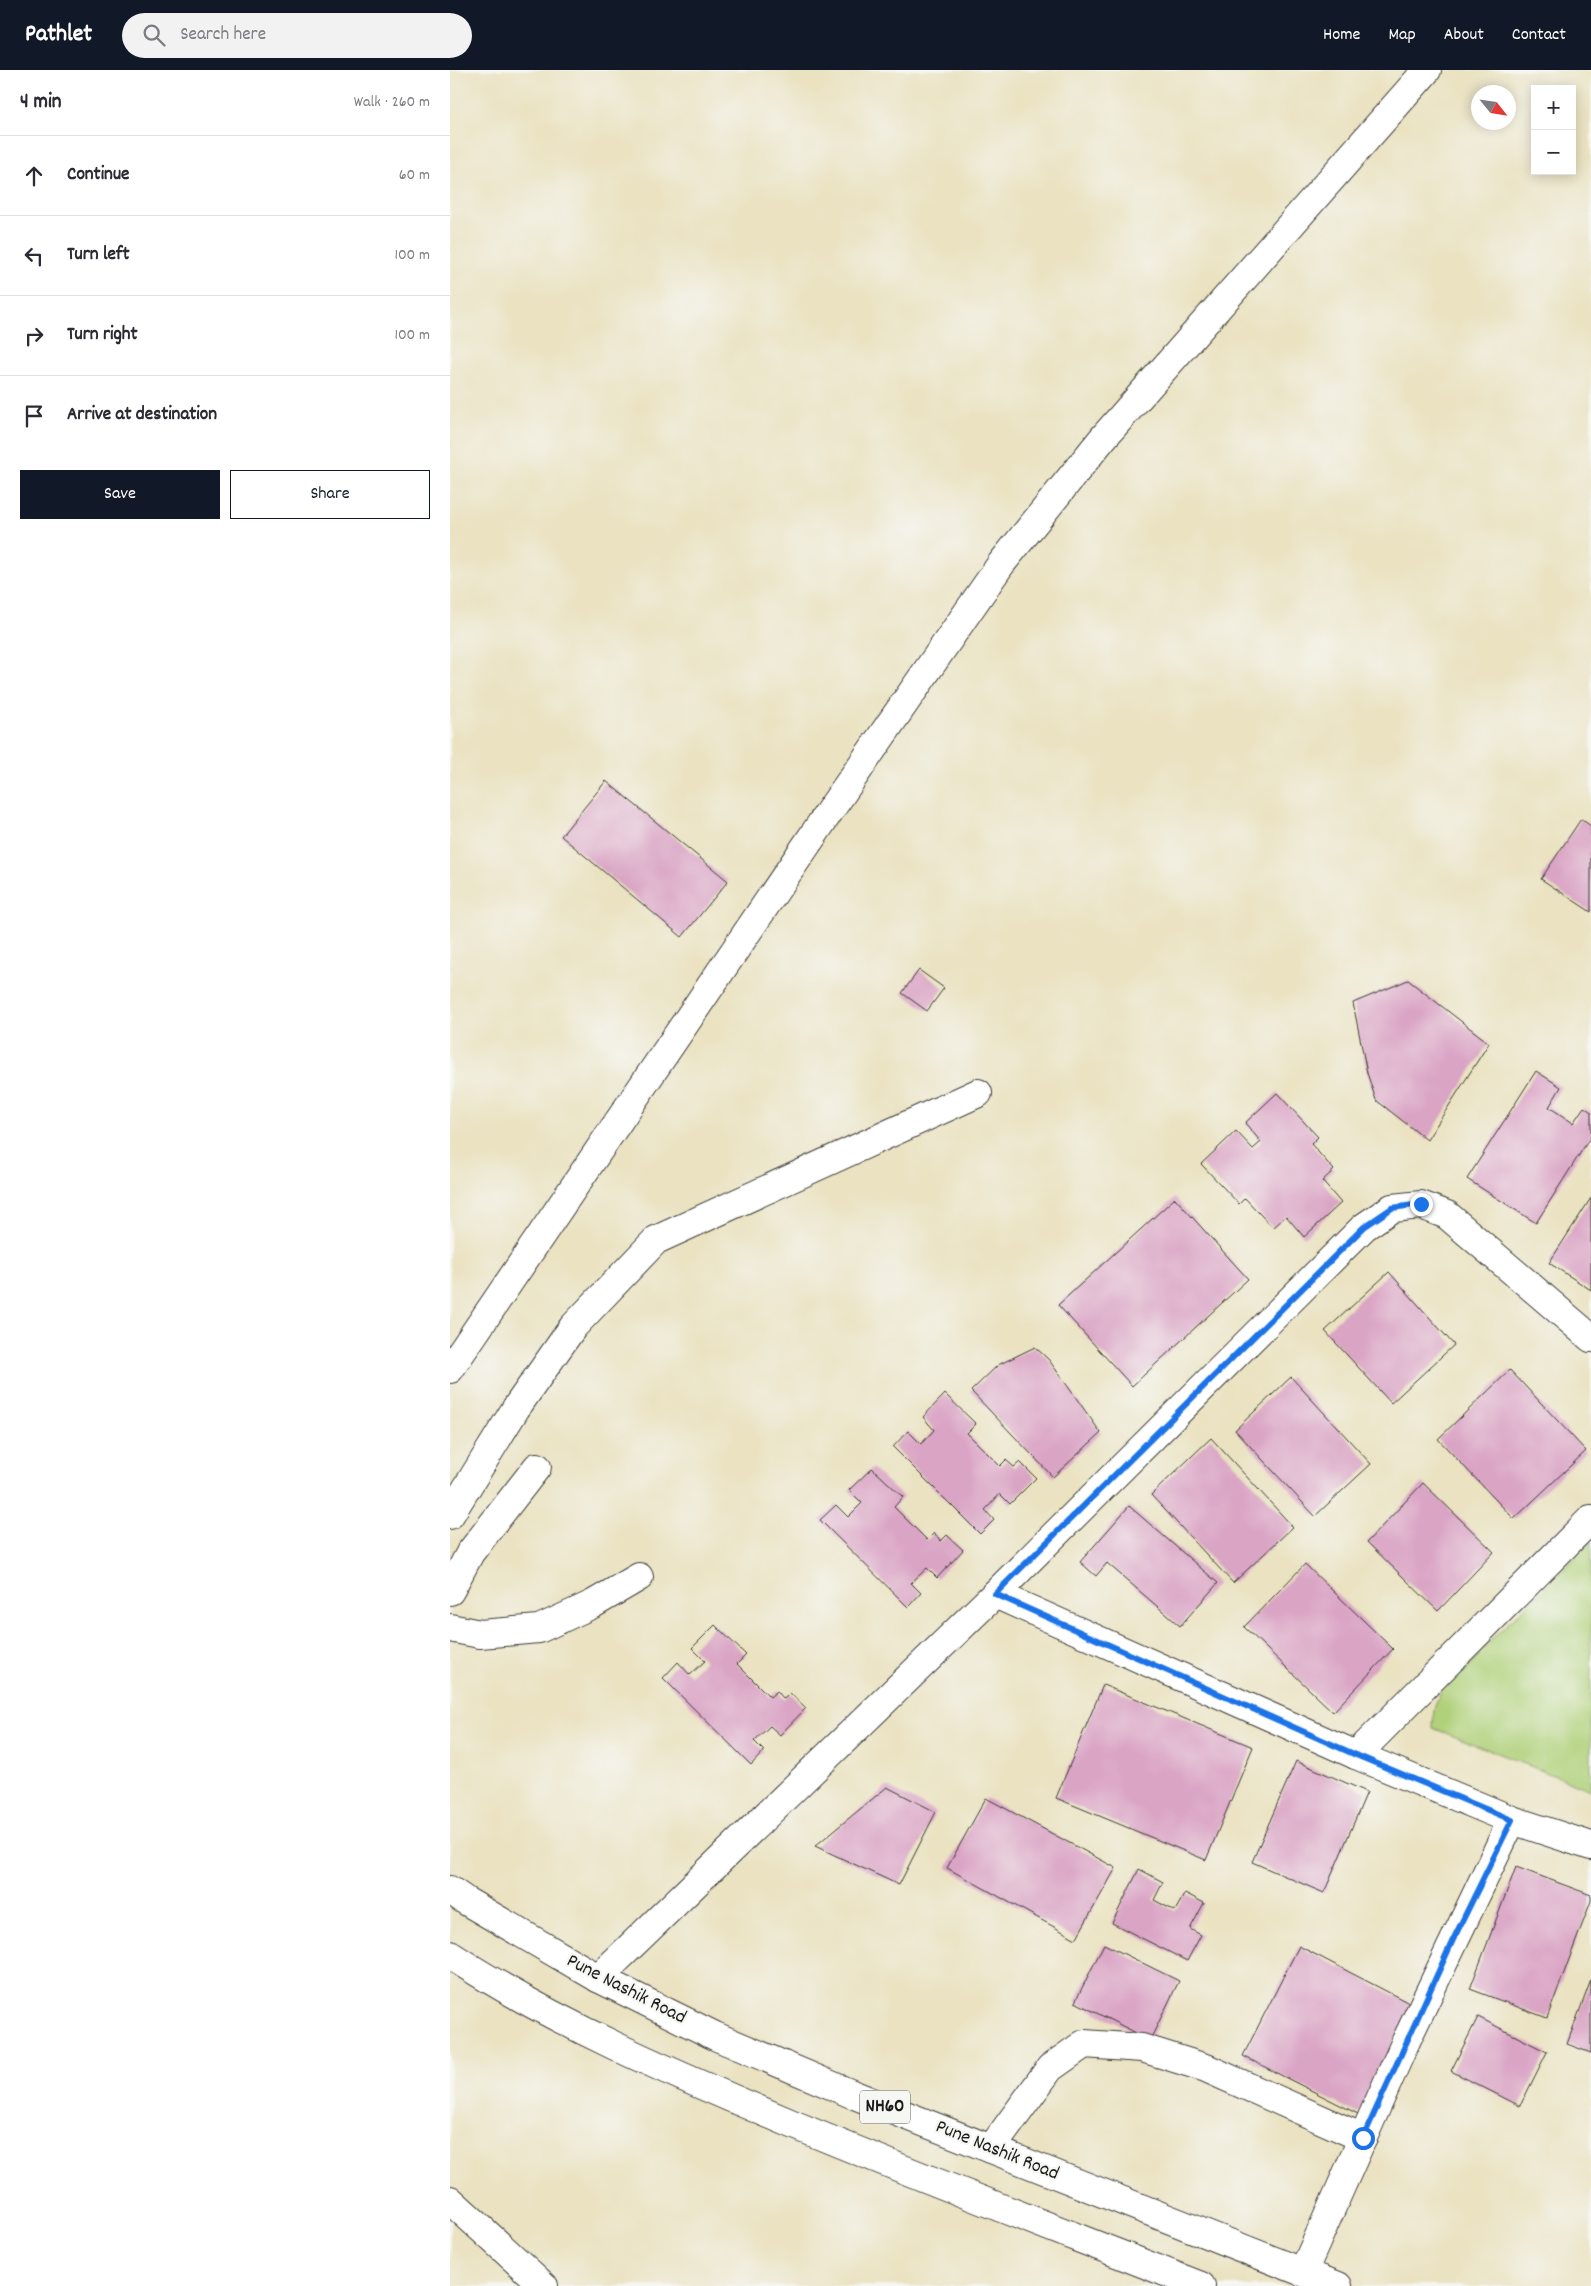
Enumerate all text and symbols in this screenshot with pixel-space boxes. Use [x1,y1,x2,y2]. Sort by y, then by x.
search box [122,13,472,58]
text: Pathlet [25,18,92,52]
icon: search [140,21,168,49]
text: Search here [180,22,266,49]
text: Home [1323,23,1360,48]
text: Map [1388,23,1416,48]
text: About [1444,23,1484,48]
text: Contact [1512,23,1566,48]
north arrow [1471,85,1516,130]
map controls [1531,85,1576,175]
button: + [1531,85,1576,130]
text: 4 min [20,88,62,118]
text: Walk · 260 m [354,91,430,114]
button: − [1531,130,1576,175]
icon: ahead [20,162,48,190]
text: Continue [67,162,129,189]
text: 60 m [399,164,430,187]
icon: left [20,242,48,270]
text: Turn left [67,242,130,269]
text: 100 m [394,244,430,267]
icon: right [20,322,48,350]
text: Turn right [67,322,138,349]
text: 100 m [394,324,430,347]
icon: arrive [20,402,48,430]
text: Arrive at destination [67,402,217,429]
button: Save [20,470,220,519]
button: Share [230,470,430,519]
route end [1410,1193,1433,1216]
street label: Pune Nashik Road [561,1948,691,2032]
road number: NH60 [860,2090,910,2124]
street label: Pune Nashik Road [931,2113,1063,2189]
route start [1352,2127,1375,2150]

